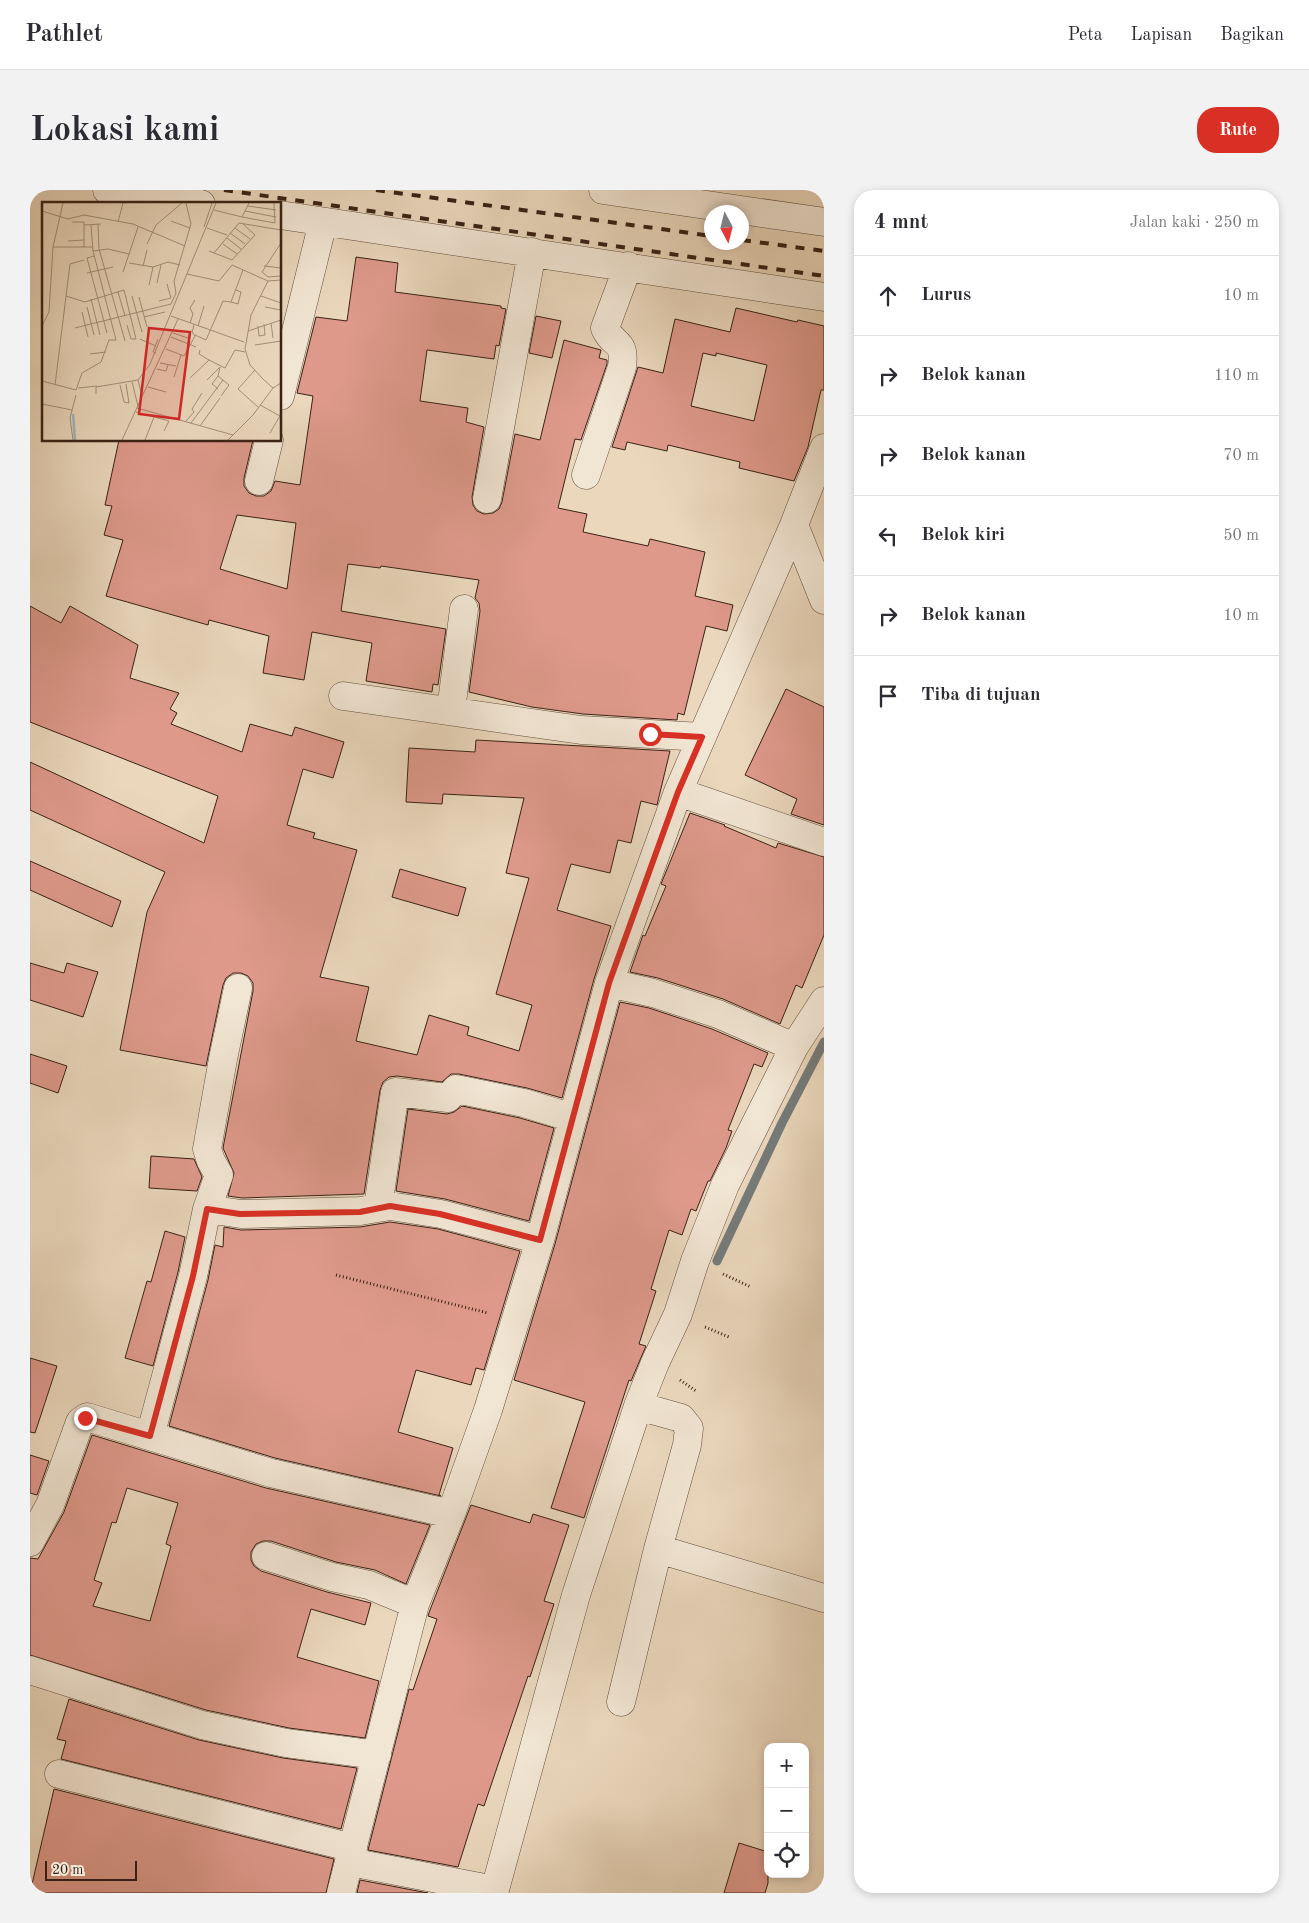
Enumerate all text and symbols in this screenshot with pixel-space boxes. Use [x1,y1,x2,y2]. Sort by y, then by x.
text: Pathlet [25,23,103,47]
text: Peta [1068,26,1103,44]
text: Lapisan [1131,26,1192,44]
text: Bagikan [1220,26,1284,44]
button: Rute [1197,107,1279,153]
text: Lokasi kami [30,113,219,148]
inset map [42,202,281,441]
north arrow [704,205,749,250]
text: 4 mnt [874,212,928,233]
text: Jalan kaki · 250 m [1130,215,1259,231]
icon: ahead [874,282,902,310]
text: Lurus [921,286,971,305]
text: 10 m [1223,288,1259,304]
icon: right [874,362,902,390]
text: Belok kanan [921,366,1026,385]
text: 110 m [1214,368,1259,384]
icon: right [874,442,902,470]
text: Belok kanan [921,446,1026,465]
text: 70 m [1223,448,1259,464]
icon: left [874,522,902,550]
text: Belok kiri [921,526,1005,545]
text: 50 m [1223,528,1259,544]
icon: right [874,602,902,630]
text: Belok kanan [921,606,1026,625]
text: 10 m [1223,608,1259,624]
icon: arrive [874,682,902,710]
text: Tiba di tujuan [921,686,1041,705]
route start [639,723,662,746]
route end [74,1407,97,1430]
map controls [764,1743,809,1878]
button: + [764,1743,809,1788]
button: − [764,1788,809,1833]
button: locate [764,1833,809,1878]
scale bar [45,1858,138,1881]
text: 20 m [52,1863,83,1877]

